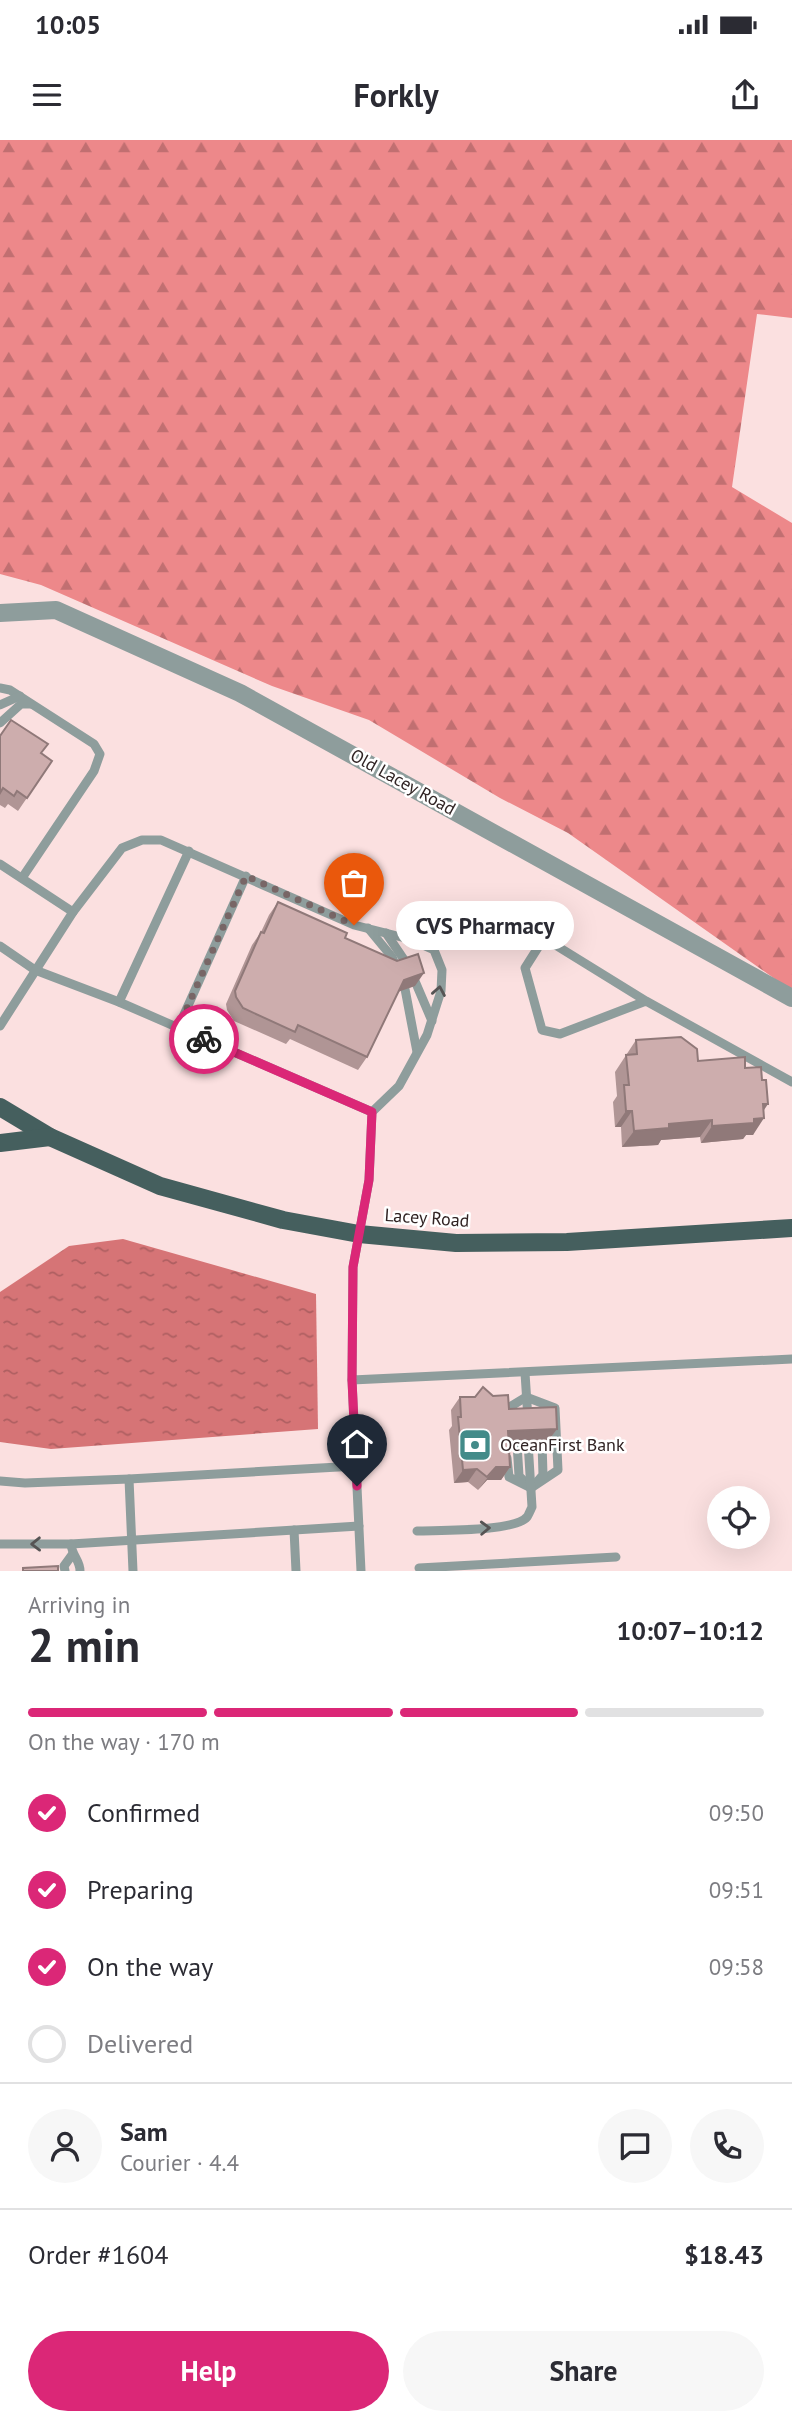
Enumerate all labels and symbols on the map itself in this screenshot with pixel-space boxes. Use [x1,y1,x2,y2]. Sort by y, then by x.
street label: Old Lacey Road [346,743,460,820]
pin [324,853,384,925]
callout: CVS Pharmacy [396,900,574,950]
one-way arrow [431,985,446,997]
courier [169,1004,239,1074]
street label: Lacey Road [384,1203,470,1232]
pin [327,1414,387,1486]
bank icon: OceanFirst Bank [456,1426,494,1464]
place label: OceanFirst Bank [500,1433,625,1456]
one-way arrow [480,1521,491,1536]
one-way arrow [30,1536,40,1552]

